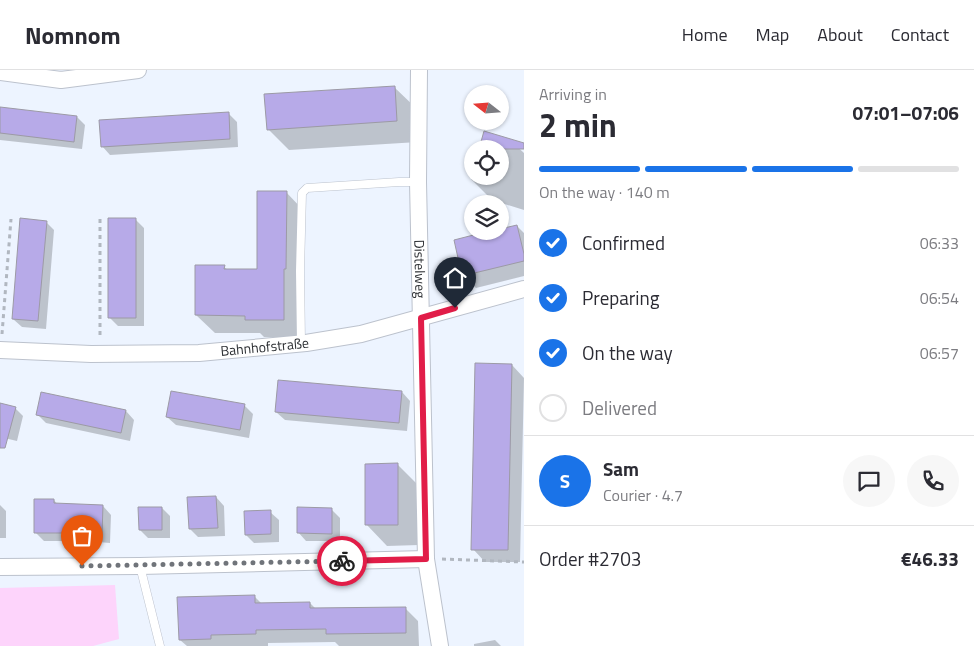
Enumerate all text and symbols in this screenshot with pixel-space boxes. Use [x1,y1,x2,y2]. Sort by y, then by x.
text: Nomnom [25,17,121,53]
text: Home [682,21,728,48]
text: Map [756,21,789,48]
text: About [817,21,863,48]
text: Contact [891,21,949,48]
text: Arriving in [539,82,607,106]
north arrow [464,85,509,130]
map controls [464,85,509,240]
text: 07:01–07:06 [852,98,959,127]
text: 2 min [539,101,617,149]
button: locate [464,140,509,185]
text: On the way · 140 m [539,180,670,204]
button: layers [464,195,509,240]
text: Confirmed [582,228,665,257]
icon: check [539,229,567,257]
text: 06:33 [920,231,959,255]
street label: Distelweg [409,239,431,299]
pin [434,257,476,308]
icon: home [441,264,469,292]
text: Preparing [582,283,659,312]
icon: check [539,284,567,312]
text: 06:54 [920,286,959,310]
street label: Bahnhofstraße [219,332,310,361]
text: On the way [582,338,673,367]
icon: check [539,339,567,367]
text: 06:57 [920,341,959,365]
text: Delivered [582,393,657,422]
text: Sam [603,454,639,483]
button: chat [843,455,895,507]
button: phone [907,455,959,507]
text: S [560,466,570,495]
text: Courier · 4.7 [603,483,683,507]
pin [61,515,103,566]
icon: bag [68,522,96,550]
courier [317,536,367,586]
text: Order #2703 [539,544,641,573]
text: €46.33 [901,544,959,573]
icon: bike [328,547,356,575]

